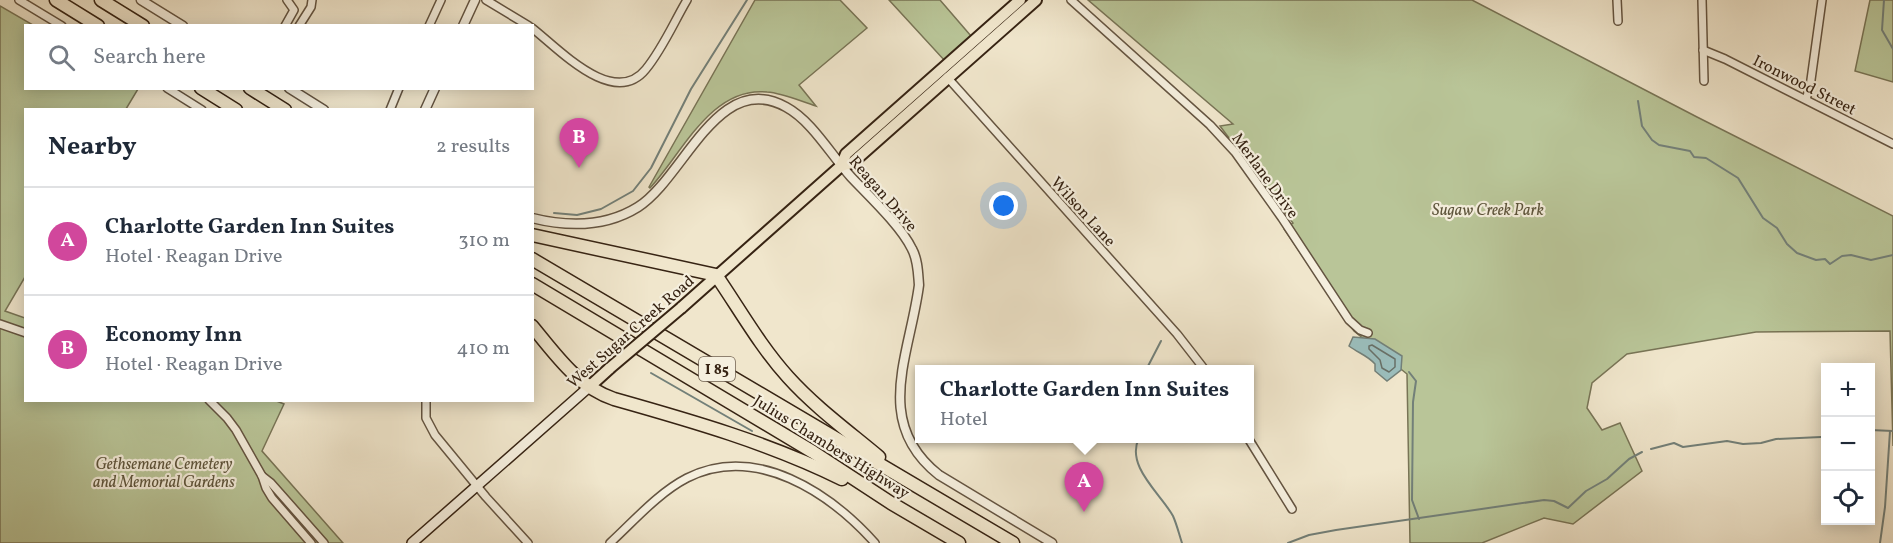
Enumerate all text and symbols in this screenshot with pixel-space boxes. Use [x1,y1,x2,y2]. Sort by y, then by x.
search box [24,24,534,90]
icon: search [45,41,78,74]
text: Search here [93,42,206,73]
street label: Ironwood Street [1749,50,1860,121]
pin: B [560,118,598,168]
text: Nearby [48,129,137,165]
street label: Merlane Drive [1226,129,1303,224]
text: 2 results [436,133,510,161]
street label: Reagan Drive [843,152,922,237]
street label: Wilson Lane [1045,173,1120,252]
your location [989,191,1018,220]
park label: Sugaw Creek Park [1432,200,1545,222]
text: Charlotte Garden Inn Suites [105,212,395,243]
text: A [60,227,75,255]
text: 310 m [458,227,510,255]
text: Hotel · Reagan Drive [105,243,283,271]
street label: West Sugar Creek Road [563,271,700,394]
text: Economy Inn [105,320,242,351]
text: B [61,335,74,363]
text: 410 m [457,335,510,363]
text: Hotel · Reagan Drive [105,351,283,379]
road number: I 85 [699,357,735,381]
map controls [1821,363,1875,525]
button: + [1821,363,1875,417]
popup [915,365,1254,443]
text: Charlotte Garden Inn Suites [940,375,1229,406]
street label: Julius Chambers Highway [749,391,914,505]
text: Hotel [940,406,988,434]
button: − [1821,417,1875,471]
park label: Gethsemane Cemetery and Memorial Gardens [93,454,235,494]
pin: A [1064,462,1104,512]
button: locate [1821,471,1875,525]

